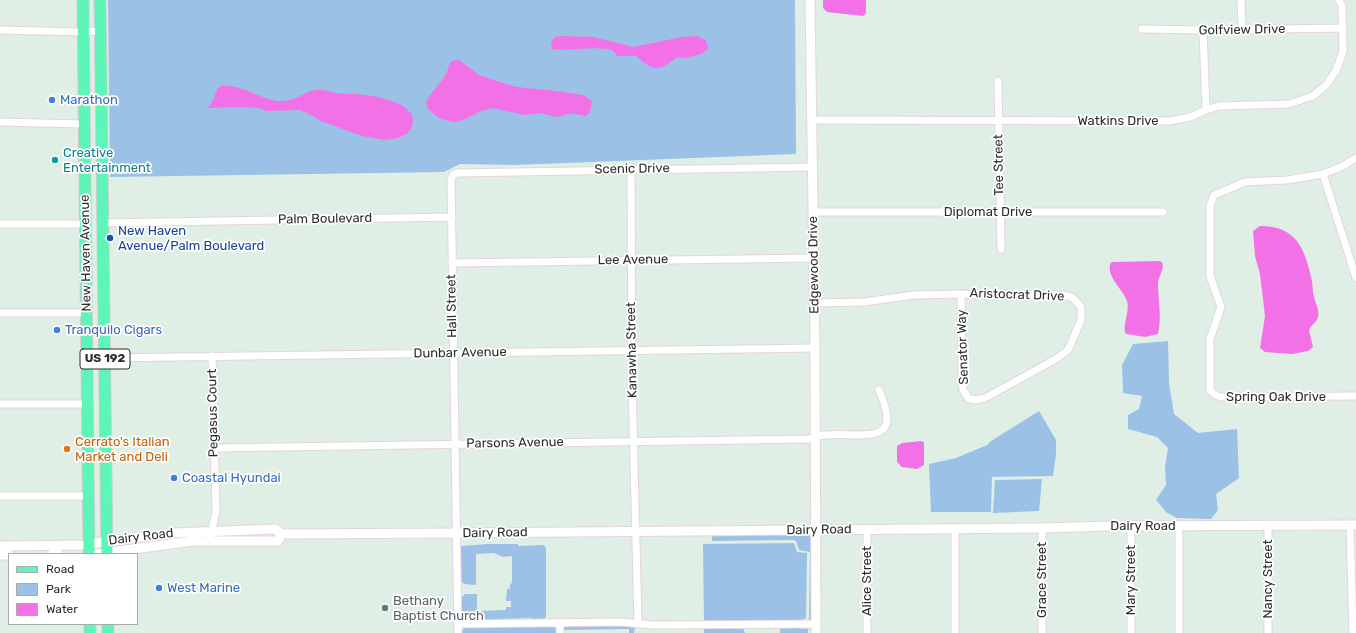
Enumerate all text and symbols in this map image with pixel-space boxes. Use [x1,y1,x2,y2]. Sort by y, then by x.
street label: Golfview Drive [1198,21,1286,39]
place label: Marathon [60,92,118,108]
marker: Marathon [47,95,57,105]
street label: Watkins Drive [1077,113,1159,129]
street label: Tee Street [991,134,1007,196]
place label: Creative Entertainment [63,145,151,176]
marker: Creative Entertainment [50,155,60,165]
street label: Scenic Drive [594,161,670,177]
street label: New Haven Avenue [77,194,95,312]
street label: Diplomat Drive [944,204,1032,220]
street label: Palm Boulevard [278,210,372,228]
street label: Edgewood Drive [805,216,823,314]
place label: New Haven Avenue/Palm Boulevard [118,223,264,254]
marker: New Haven Avenue/Palm Boulevard [105,233,115,243]
street label: Lee Avenue [598,252,668,268]
street label: Hall Street [444,274,460,338]
street label: Aristocrat Drive [969,286,1065,304]
street label: Kanawha Street [623,302,641,398]
street label: Senator Way [954,309,972,385]
place label: Tranquilo Cigars [65,322,162,338]
marker: Tranquilo Cigars [52,325,62,335]
street label: Dunbar Avenue [413,344,507,362]
road number: US 192 [80,349,130,369]
street label: Pegasus Court [204,369,222,457]
street label: Spring Oak Drive [1226,389,1326,405]
place label: Cerrato's Italian Market and Deli [75,434,170,465]
street label: Parsons Avenue [466,434,564,452]
marker: Cerrato's Italian Market and Deli [62,444,72,454]
place label: Coastal Hyundai [182,470,281,486]
marker: Coastal Hyundai [169,473,179,483]
street label: Dairy Road [1110,518,1176,534]
street label: Dairy Road [786,522,852,538]
street label: Dairy Road [108,525,174,549]
street label: Dairy Road [462,525,528,541]
street label: Nancy Street [1260,539,1276,619]
street label: Grace Street [1034,542,1050,618]
street label: Mary Street [1123,545,1139,615]
street label: Alice Street [859,546,875,616]
legend [8,553,138,625]
text: Road [46,562,74,576]
place label: West Marine [167,580,240,596]
text: Park [46,582,71,596]
marker: West Marine [154,583,164,593]
place label: Bethany Baptist Church [393,593,484,624]
text: Water [46,602,78,616]
marker: Bethany Baptist Church [380,603,390,613]

